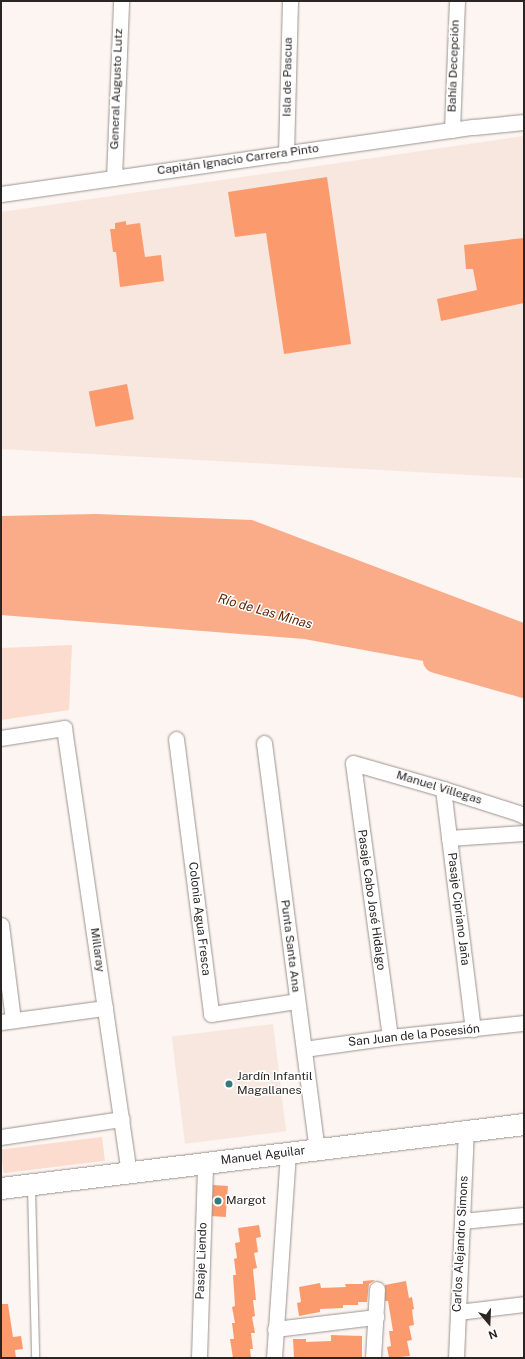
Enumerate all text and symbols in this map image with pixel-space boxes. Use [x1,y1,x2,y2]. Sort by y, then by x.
street label: Bahía Decepción [445,19,463,113]
street label: General Augusto Lutz [108,28,126,150]
street label: Isla de Pascua [280,37,296,117]
street label: Capitán Ignacio Carrera Pinto [156,142,320,178]
water label: Río de Las Minas [216,591,314,633]
street label: Manuel Villegas [394,768,484,808]
street label: Pasaje Cabo José Hidalgo [354,829,388,971]
street label: Pasaje Cipriano Jaña [444,852,472,966]
street label: Colonia Agua Fresca [185,861,213,977]
street label: Punta Santa Ana [277,899,303,993]
street label: Millaray [87,927,107,973]
street label: San Juan de la Posesión [347,1022,481,1050]
place label: Jardín Infantil Magallanes [237,1070,313,1098]
marker: Jardín Infantil Magallanes [224,1079,234,1089]
street label: Manuel Aguilar [220,1144,306,1168]
street label: Carlos Alejandro Simons [450,1175,472,1313]
place label: Margot [226,1194,266,1208]
marker: Margot [213,1196,223,1206]
street label: Pasaje Liendo [193,1222,211,1300]
north arrow [469,1303,509,1343]
text: N [487,1327,499,1341]

